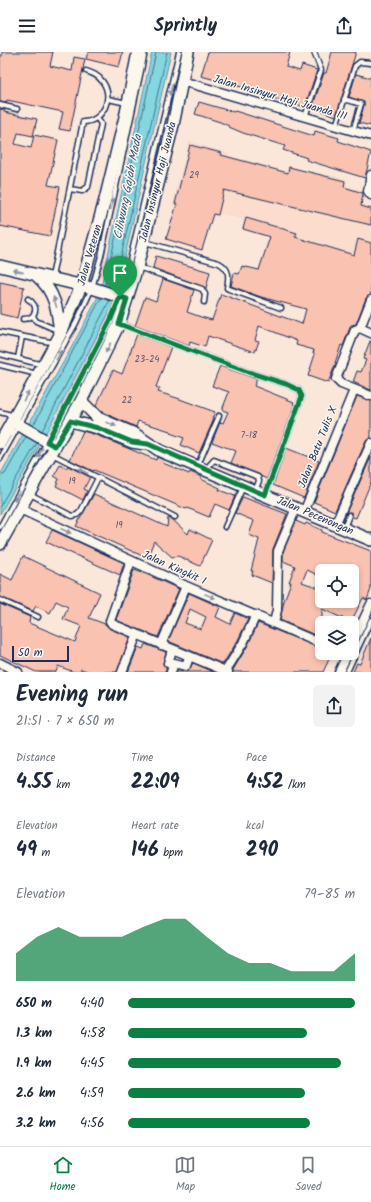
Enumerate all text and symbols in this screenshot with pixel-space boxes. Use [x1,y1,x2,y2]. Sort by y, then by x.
text: Sprintly [154,12,217,41]
icon: menu [16,15,38,37]
icon: share [333,15,355,37]
street label: Jalan Insinyur Haji Juanda III [211,70,349,126]
one-way arrow [168,84,174,96]
street label: Jalan Insinyur Haji Juanda [134,120,182,244]
water label: Ciliwung Gajah Mada [109,132,148,241]
house number: 29 [189,168,199,183]
one-way arrow [110,198,116,210]
street label: Jalan Veteran [73,222,107,288]
pin [103,256,137,297]
icon: arrive [109,262,131,284]
one-way arrow [12,267,24,273]
one-way arrow [52,296,58,308]
one-way arrow [105,343,111,354]
one-way arrow [55,349,62,361]
house number: 23-24 [135,352,159,367]
one-way arrow [22,390,29,402]
house number: 22 [122,393,132,408]
street label: Jalan Batu Tulis X [293,403,343,491]
one-way arrow [106,421,117,427]
house number: 7-18 [241,428,258,443]
one-way arrow [37,447,44,459]
one-way arrow [77,467,88,474]
house number: 19 [68,474,76,489]
one-way arrow [14,490,20,501]
street label: Jalan Pecenongan [274,492,356,540]
house number: 19 [115,518,123,533]
one-way arrow [60,528,72,534]
street label: Jalan Kingkit I [139,546,209,590]
map controls [315,564,359,660]
button: locate [315,564,359,608]
one-way arrow [204,593,216,599]
button: layers [315,616,359,660]
scale bar [12,644,69,663]
text: 50 m [18,644,43,662]
text: Evening run [16,678,128,713]
button: share [313,685,355,727]
text: 21:51 · 7 × 650 m [16,711,114,732]
text: Distance [16,749,56,767]
text: Time [131,749,153,767]
text: Pace [246,749,267,767]
text: 4.55 [16,767,52,799]
text: 22:09 [131,767,180,799]
text: 4:52 [246,767,284,799]
text: km [52,776,70,794]
text: /km [284,776,306,794]
text: Elevation [16,817,58,835]
text: Heart rate [131,817,179,835]
text: kcal [246,817,264,835]
text: 49 [16,835,37,867]
text: 146 [131,835,159,867]
text: 290 [246,835,278,867]
text: m [37,844,50,862]
text: bpm [159,844,183,862]
text: Elevation [16,884,65,905]
text: 79–85 m [304,884,355,905]
text: 650 m [16,993,52,1014]
text: 4:40 [80,993,104,1014]
text: 1.3 km [16,1023,52,1044]
text: 4:58 [80,1023,105,1044]
text: 1.9 km [16,1053,52,1074]
text: 4:45 [80,1053,105,1074]
text: 2.6 km [16,1083,56,1104]
text: 4:59 [80,1083,104,1104]
text: 3.2 km [16,1113,56,1134]
text: 4:56 [80,1113,105,1134]
tab: Home [49,1154,76,1196]
tab: Map [174,1154,196,1196]
tab: Saved [295,1154,322,1196]

